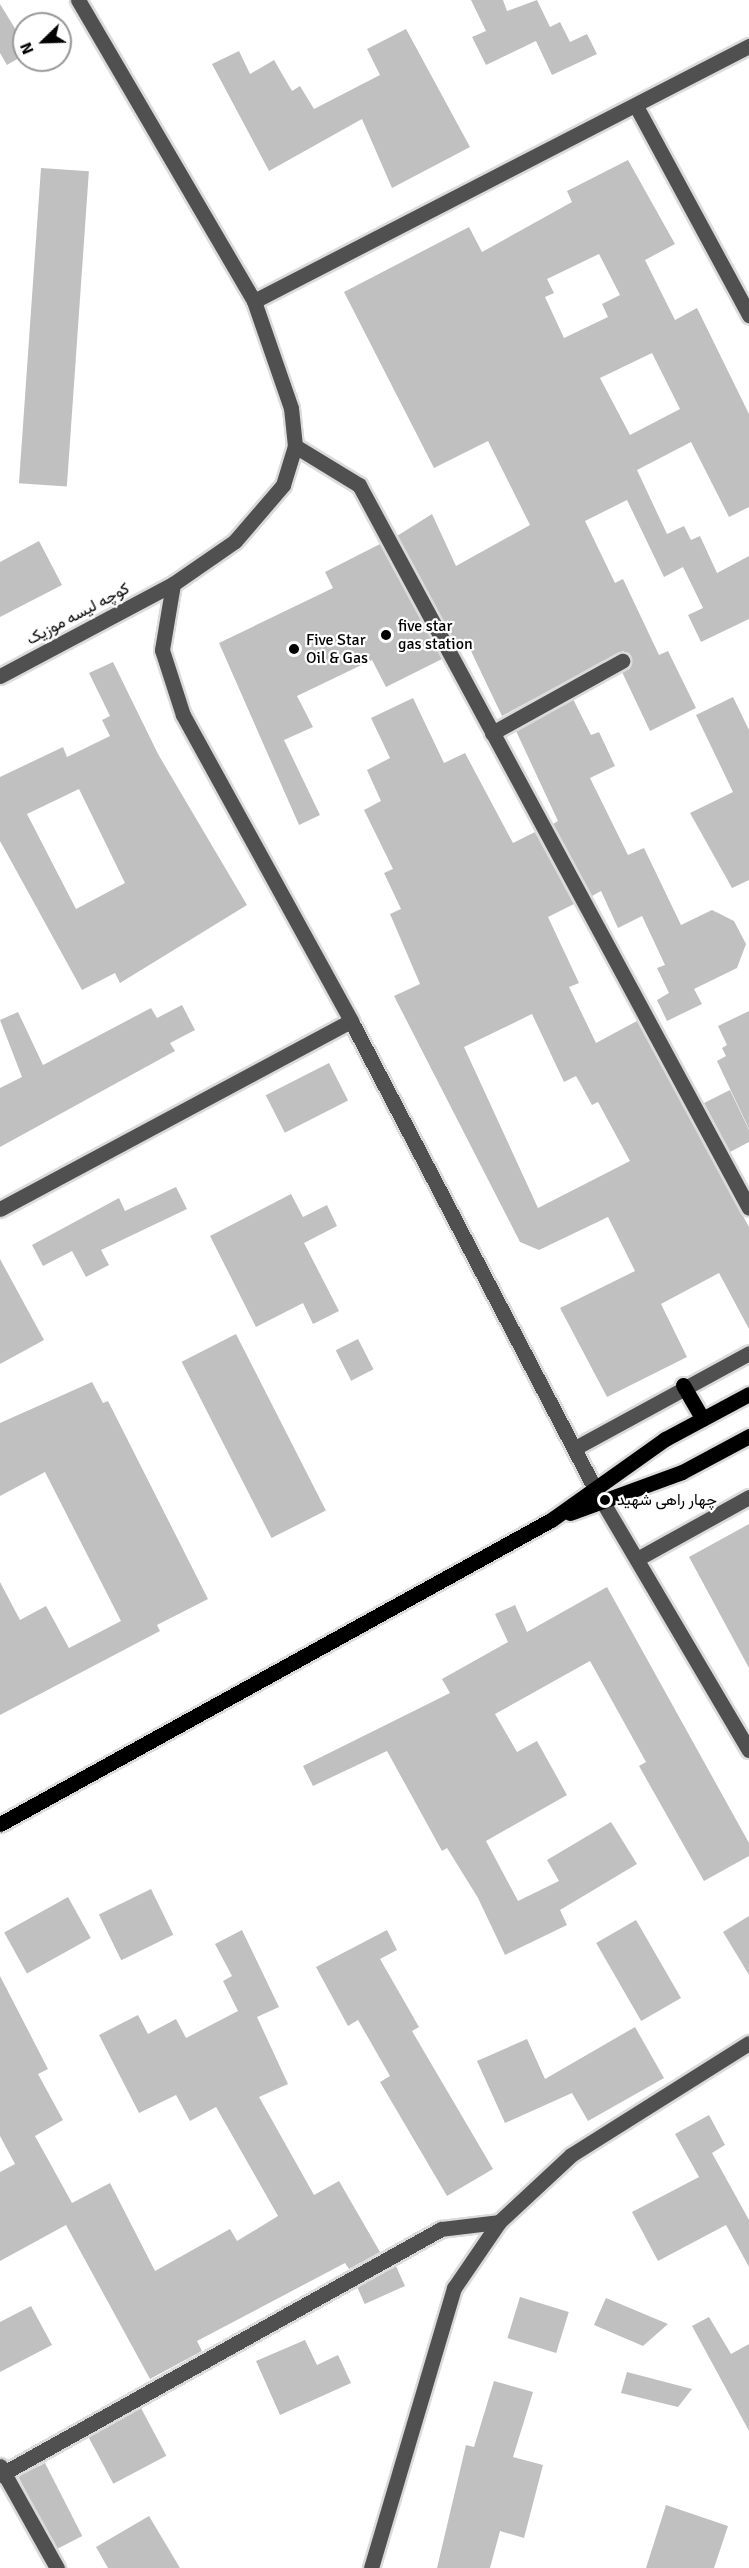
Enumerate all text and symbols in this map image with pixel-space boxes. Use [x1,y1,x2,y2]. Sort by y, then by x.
north arrow [12,12,72,72]
text: N [16,39,39,57]
street label: کوچه لیسه موزیک [23,579,133,649]
place label: five star gas station [398,616,473,654]
marker: five star gas station [379,628,393,642]
place label: Five Star Oil & Gas [306,630,368,668]
marker: Five Star Oil & Gas [287,642,301,656]
place label: چهار راهی شهید [617,1490,717,1510]
marker: چهار راهی شهید [598,1493,612,1507]

